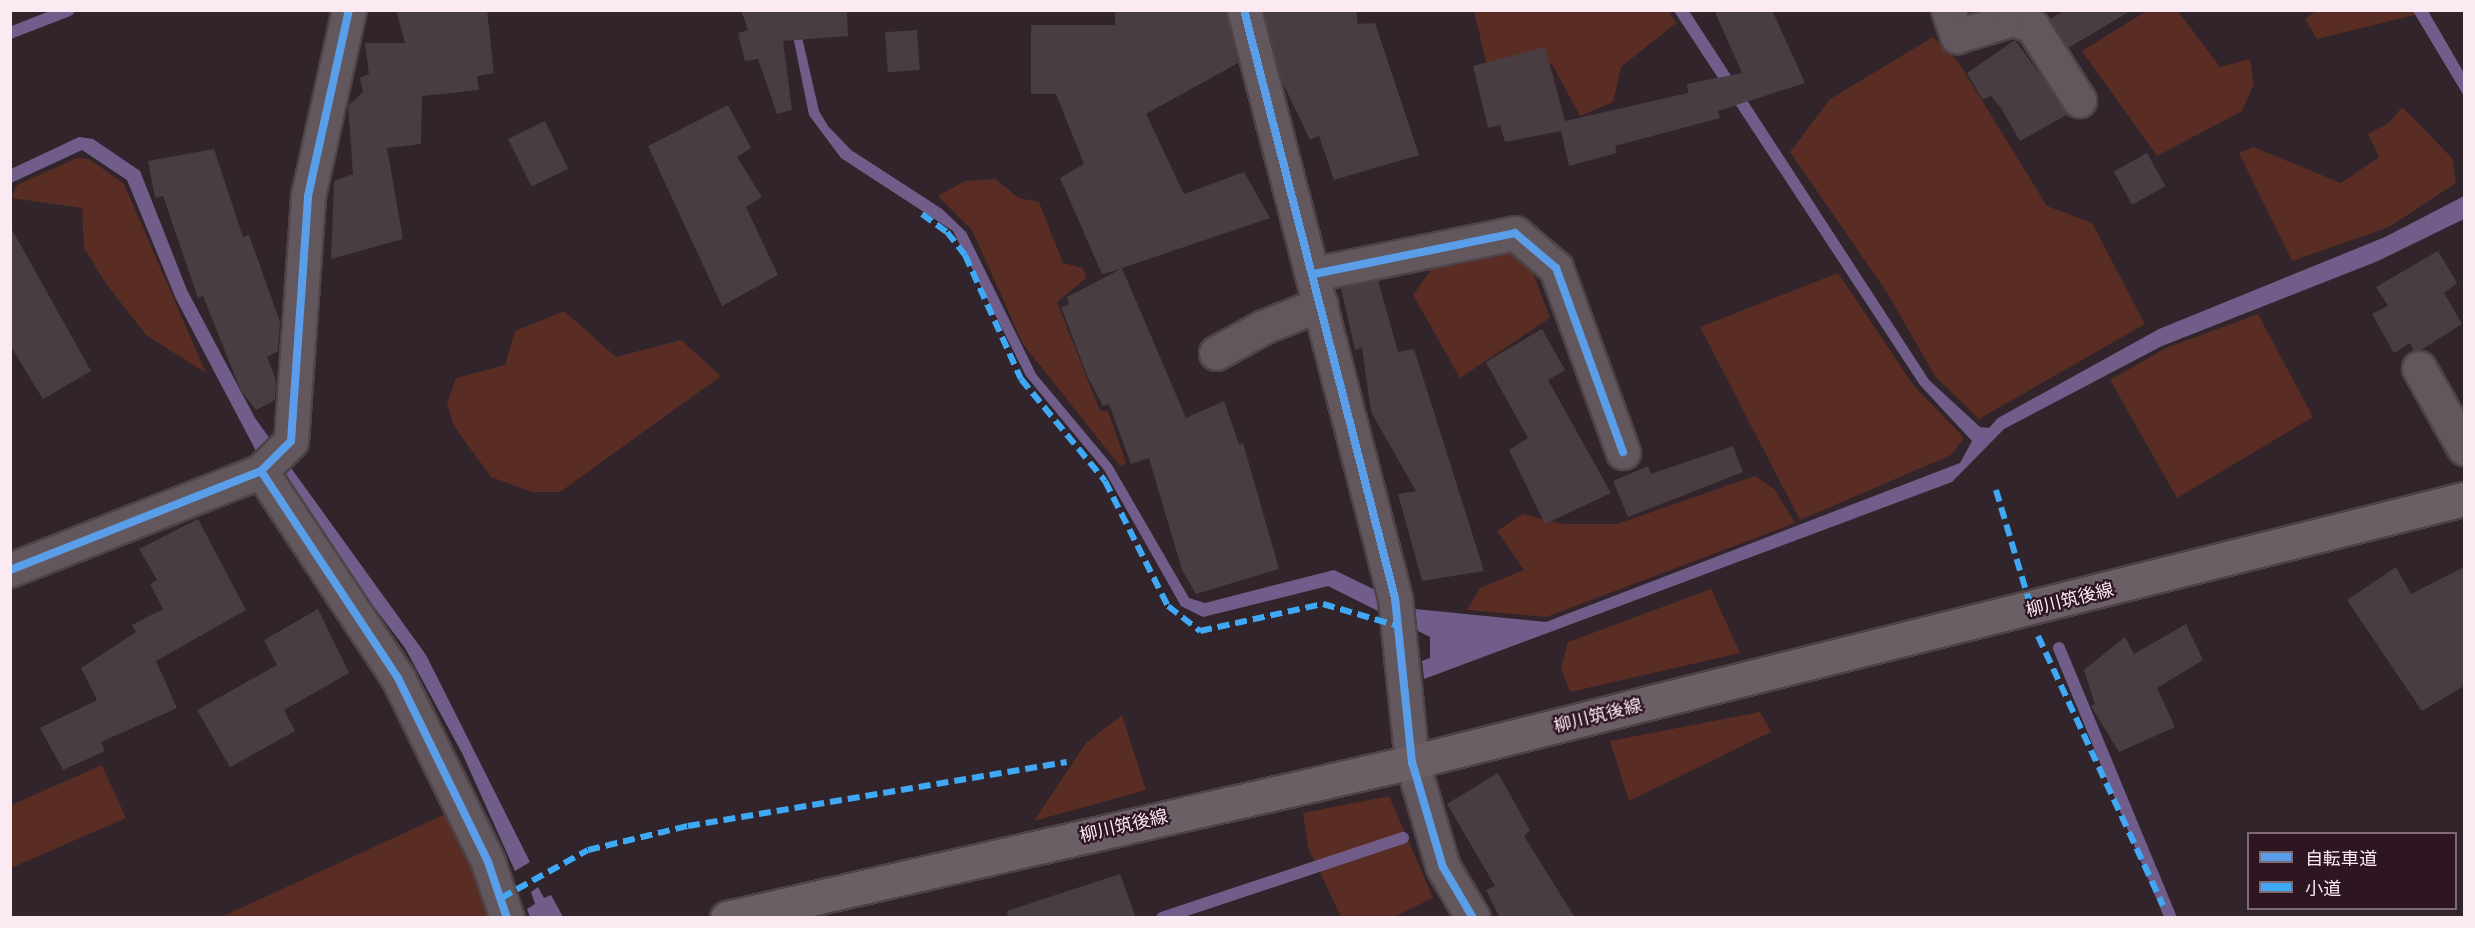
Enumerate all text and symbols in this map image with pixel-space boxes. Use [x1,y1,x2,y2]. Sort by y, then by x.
street label: 柳川筑後線 [2024,580,2116,622]
street label: 柳川筑後線 [1552,696,1644,738]
street label: 柳川筑後線 [1078,806,1170,848]
legend [2247,832,2457,910]
text: 自転車道 [2305,851,2377,869]
text: 小道 [2305,881,2341,899]

